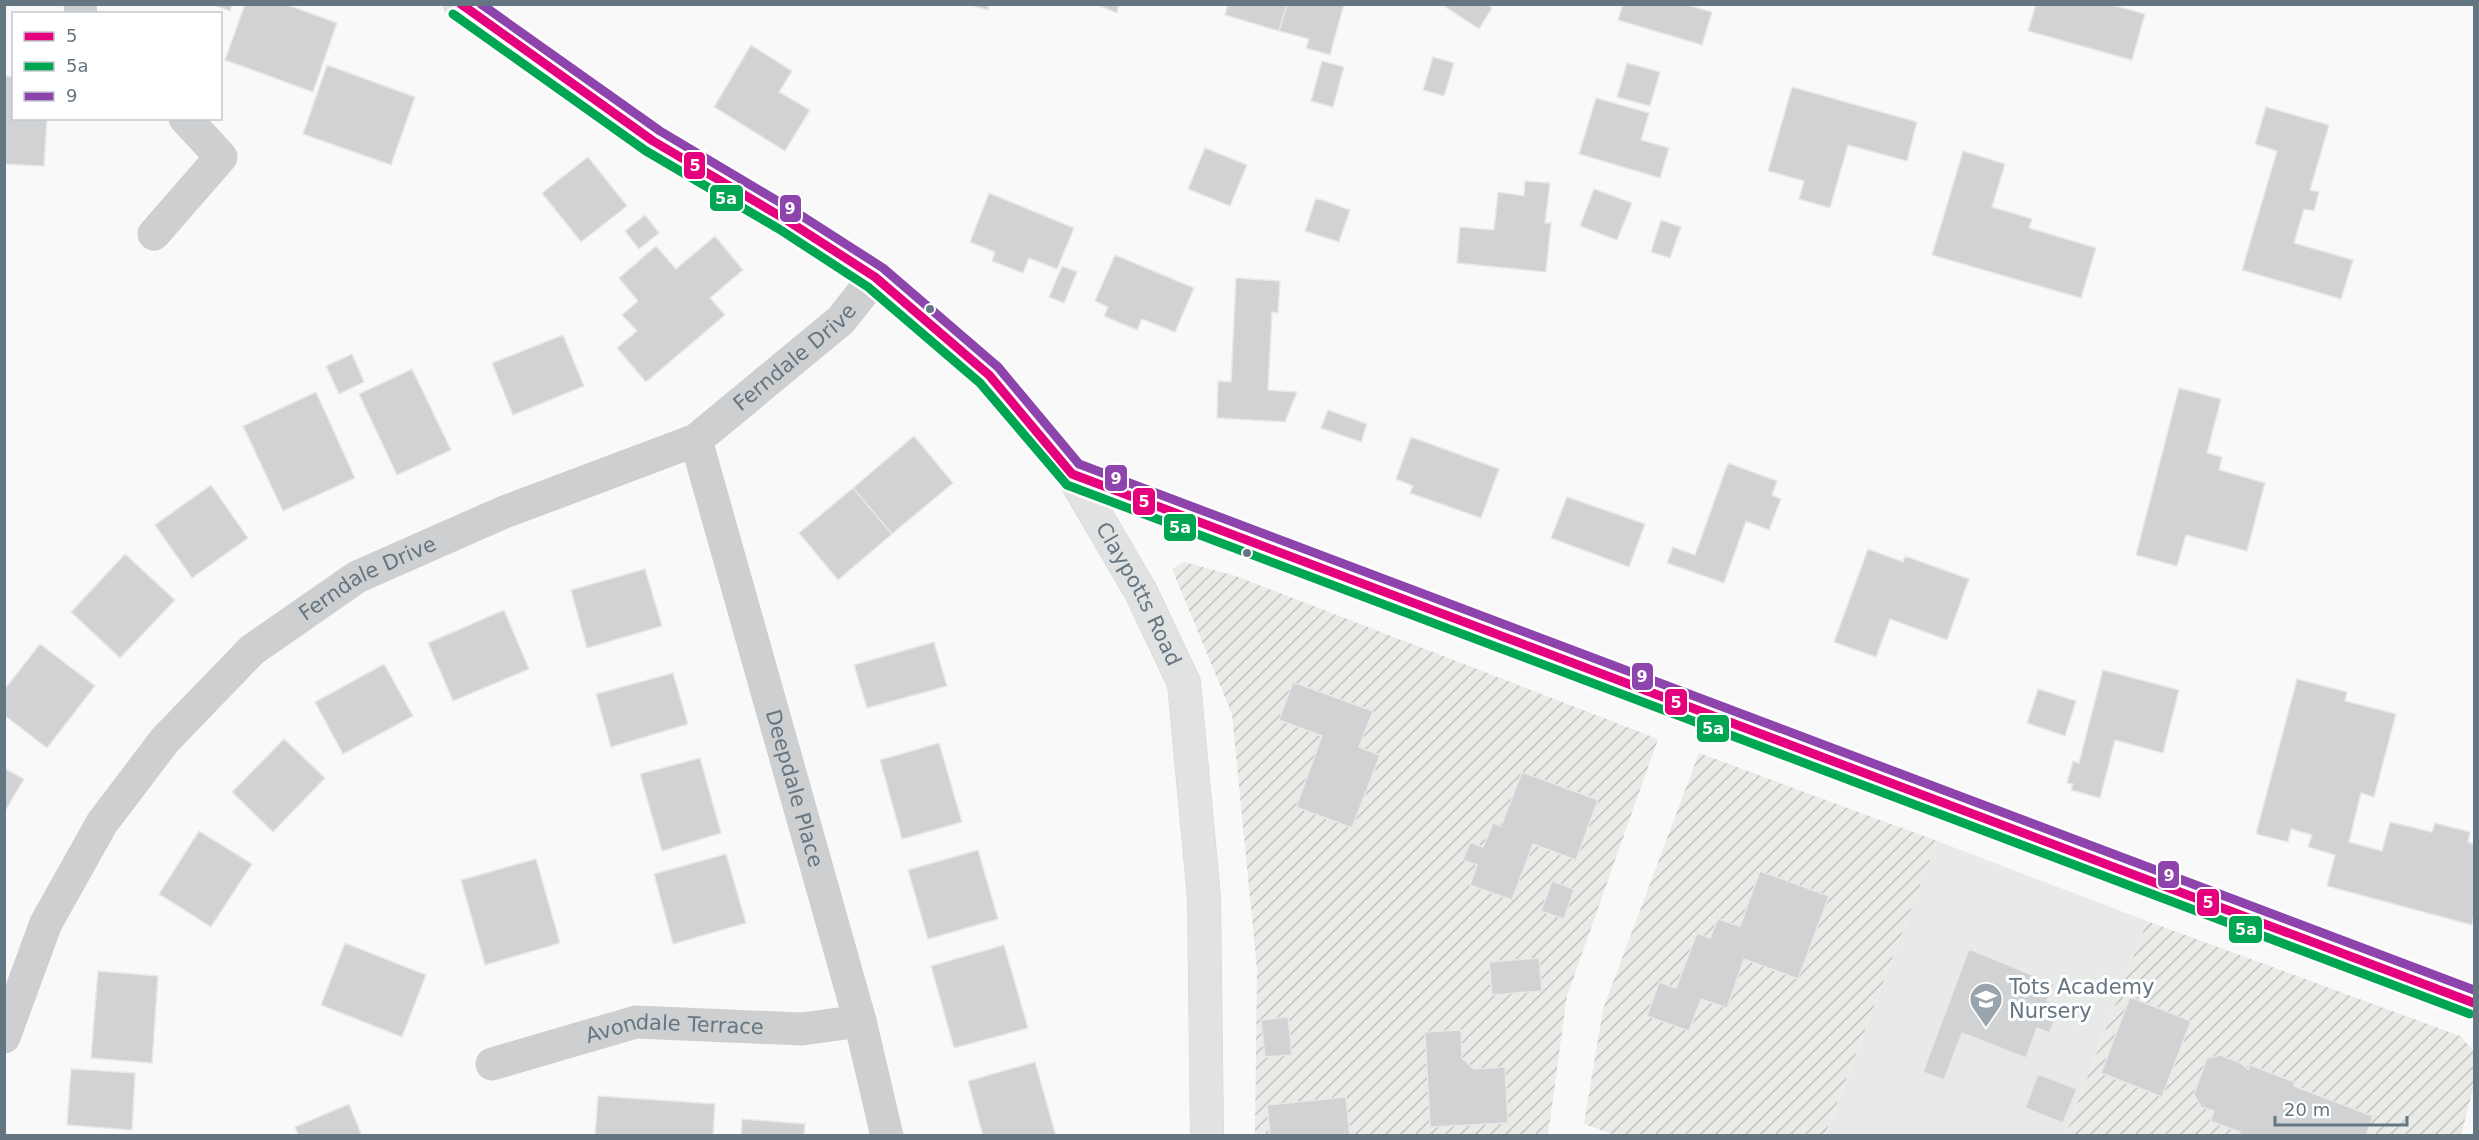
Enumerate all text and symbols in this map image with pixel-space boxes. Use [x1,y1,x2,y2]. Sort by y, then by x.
legend [12,12,222,120]
text: 5 [66,25,77,46]
text: 5a [66,55,88,76]
text: 9 [66,85,77,106]
line badge: 5 [683,151,706,180]
text: 5 [689,156,701,175]
line badge: 5a [709,184,744,212]
text: 5a [715,189,737,208]
line badge: 9 [779,194,802,223]
text: 9 [784,199,796,218]
street label: Ferndale Drive [729,299,861,416]
unlabelled marker [924,303,936,315]
line badge: 9 [1104,464,1128,492]
text: 9 [1110,469,1122,488]
line badge: 5 [1132,487,1156,516]
text: 5 [1138,492,1150,511]
line badge: 5a [1163,513,1197,542]
street label: Claypotts Road [1091,518,1186,670]
text: 5a [1169,518,1191,537]
street label: Ferndale Drive [294,532,440,626]
unlabelled marker [1241,547,1253,559]
line badge: 9 [1631,662,1654,691]
text: 9 [1636,667,1648,686]
line badge: 5 [1664,688,1688,716]
text: 5 [1670,693,1682,712]
street label: Deepdale Place [761,707,828,870]
line badge: 5a [1696,714,1730,743]
text: 5a [1702,719,1724,738]
line badge: 9 [2157,860,2180,889]
text: 9 [2163,866,2175,885]
line badge: 5 [2196,888,2220,917]
text: 5 [2202,893,2214,912]
line badge: 5a [2228,915,2263,944]
text: 5a [2235,920,2257,939]
place label: Tots Academy Nursery [2008,975,2155,1023]
school or university icon: Tots Academy Nursery [1968,981,2004,1028]
street label: Avondale Terrace [583,1010,764,1048]
scale bar [2275,1089,2407,1127]
text: 20 m [2284,1099,2330,1120]

